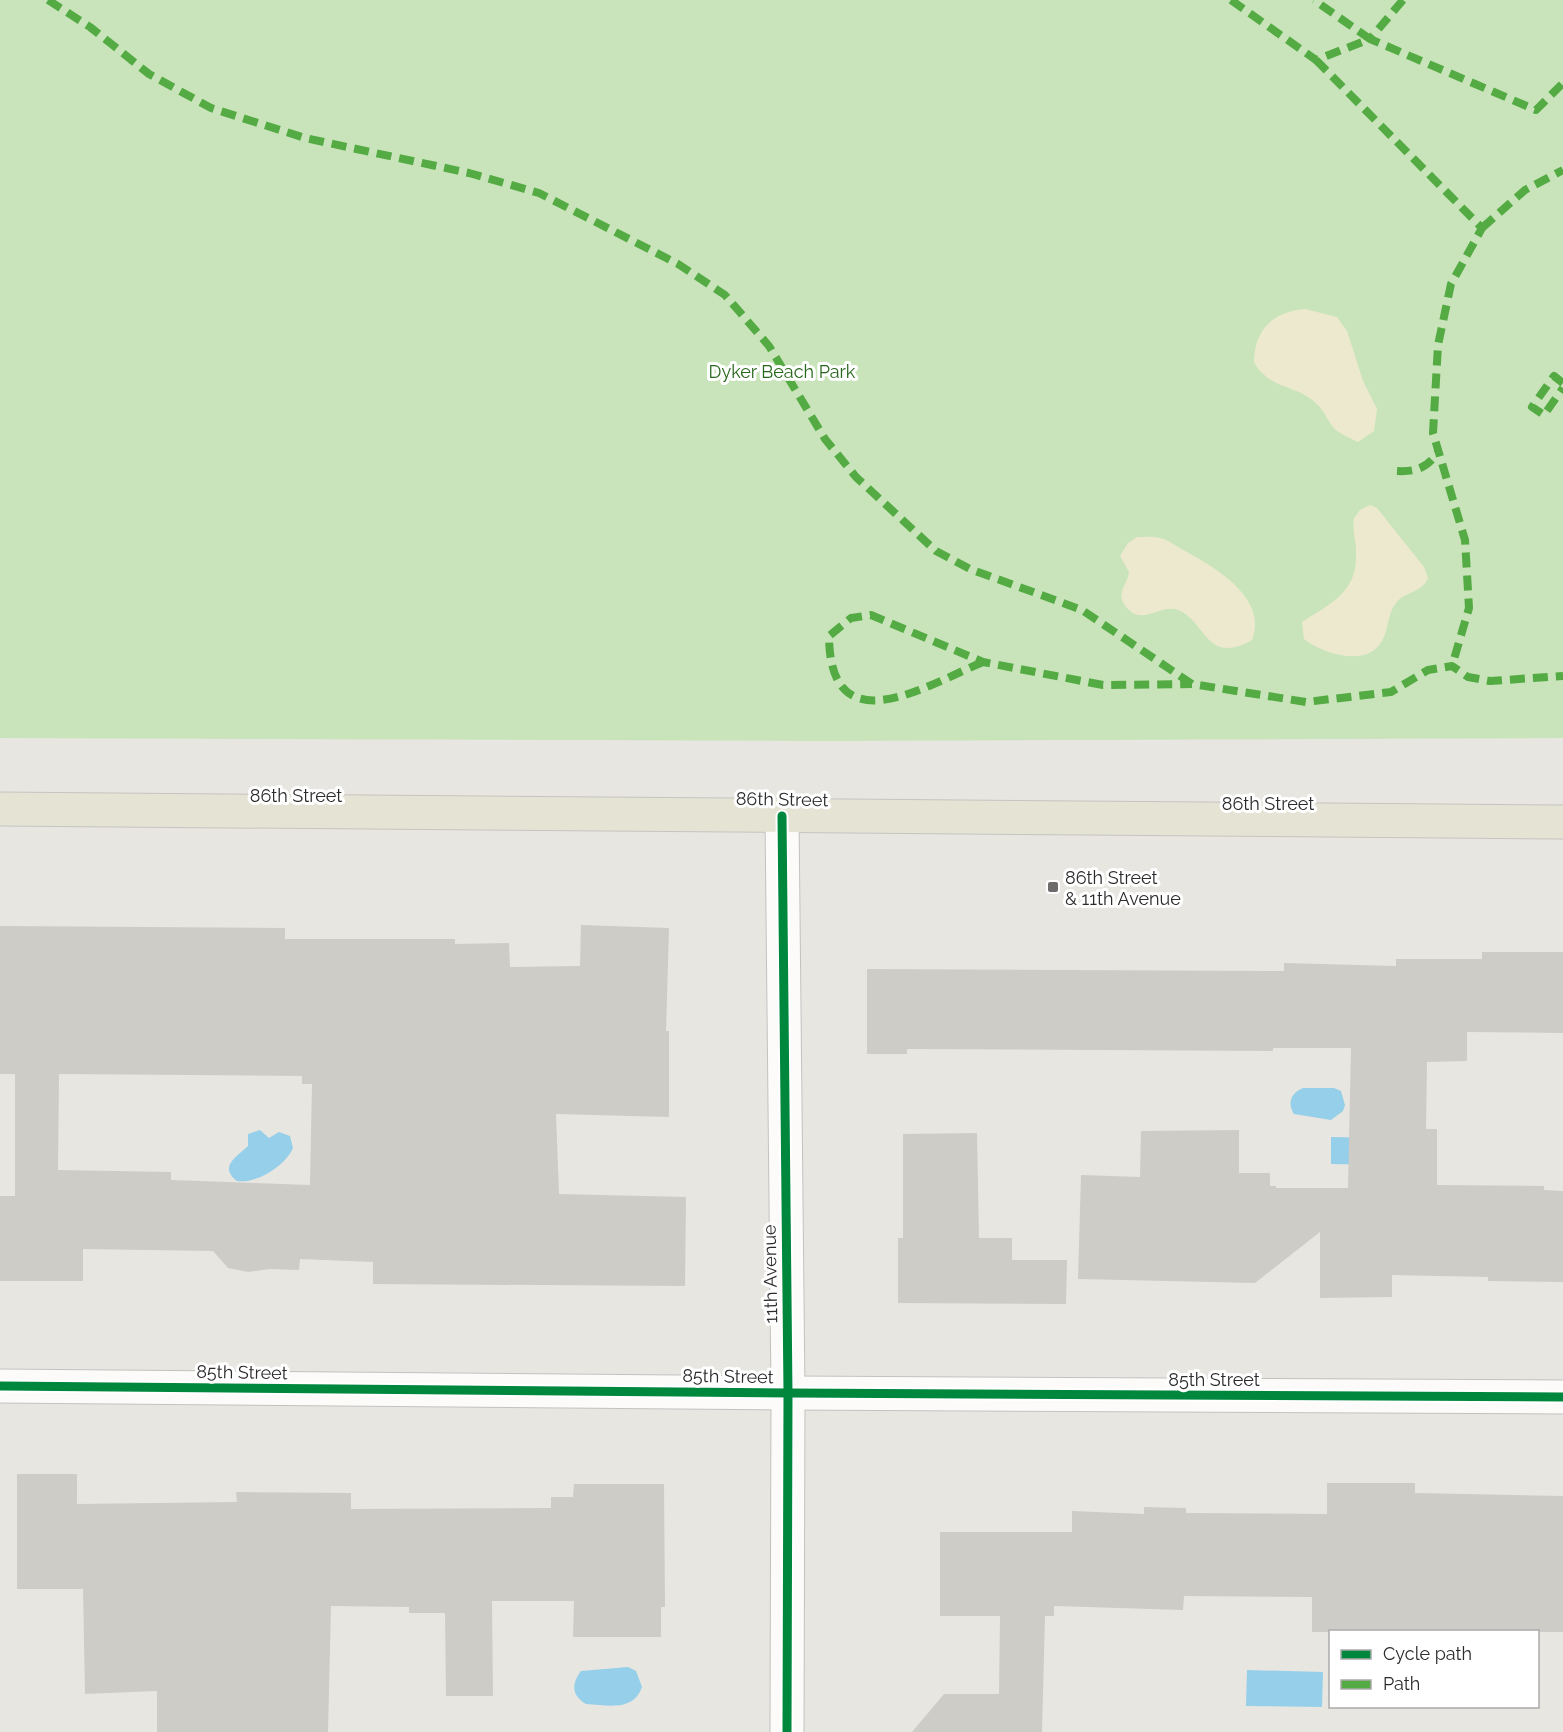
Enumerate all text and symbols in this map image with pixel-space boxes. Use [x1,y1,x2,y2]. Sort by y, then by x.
park label: Dyker Beach Park [709,361,856,382]
street label: 86th Street [250,785,342,806]
street label: 86th Street [736,788,828,810]
street label: 86th Street [1222,793,1314,814]
place label: 86th Street & 11th Avenue [1065,867,1181,909]
marker: 86th Street & 11th Avenue [1046,880,1060,894]
street label: 11th Avenue [759,1224,781,1324]
street label: 85th Street [196,1361,288,1383]
street label: 85th Street [682,1365,774,1387]
street label: 85th Street [1168,1369,1260,1390]
legend [1329,1630,1539,1708]
text: Cycle path [1383,1643,1472,1664]
text: Path [1383,1673,1420,1694]

